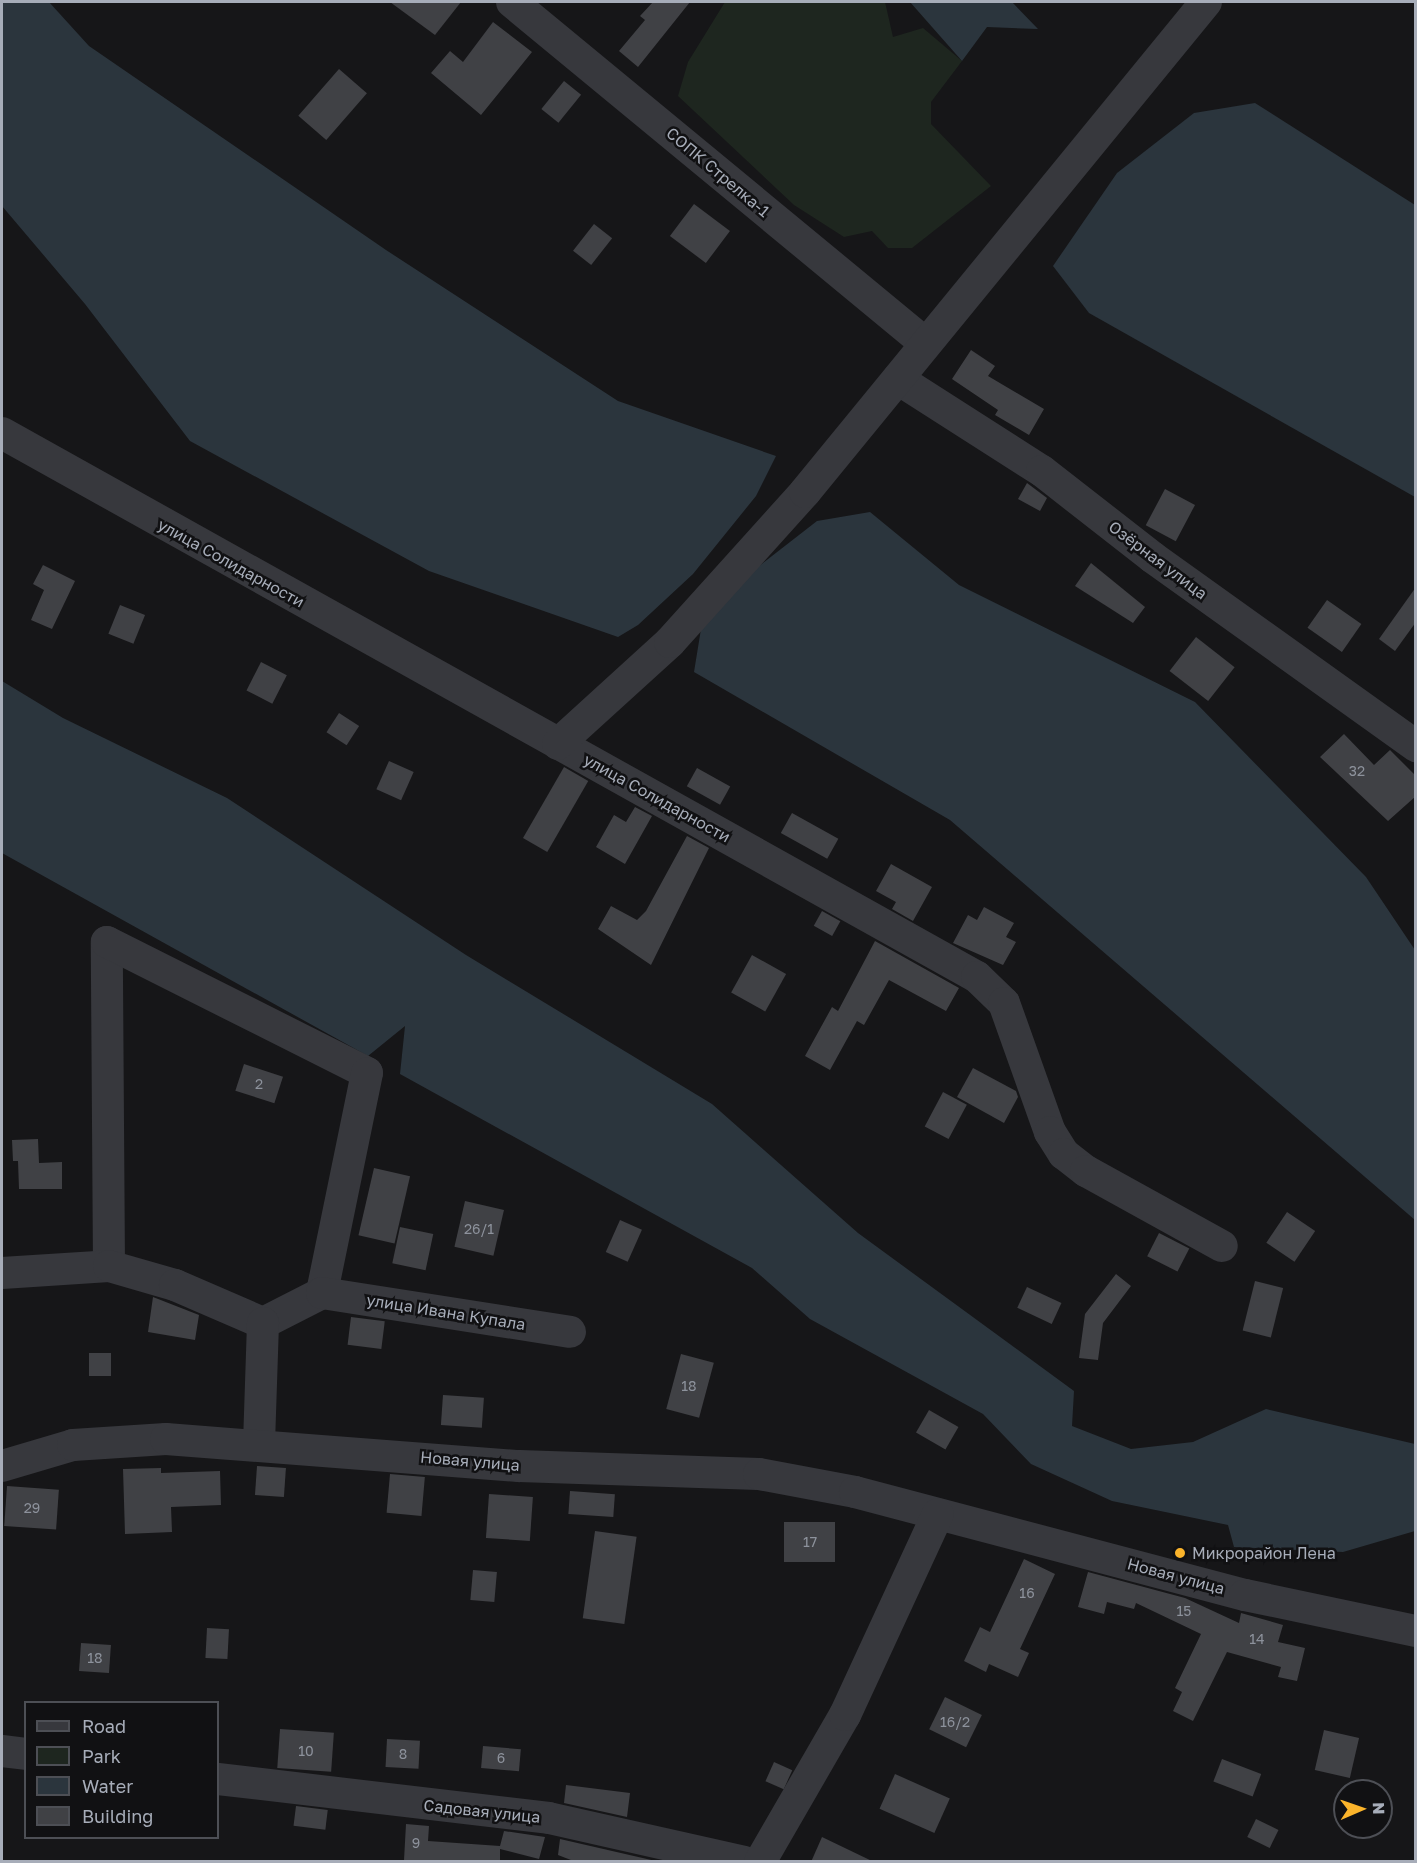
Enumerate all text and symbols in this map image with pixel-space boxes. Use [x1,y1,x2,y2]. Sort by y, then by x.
street label: СОПК Стрелка-1 [662,123,774,221]
street label: улица Солидарности [154,515,308,611]
street label: Озёрная улица [1105,517,1211,603]
street label: улица Солидарности [580,750,734,846]
house number: 32 [1349,763,1365,779]
house number: 2 [255,1076,263,1092]
house number: 26/1 [464,1221,494,1237]
street label: улица Ивана Купала [365,1290,527,1334]
house number: 18 [681,1378,697,1394]
street label: Новая улица [419,1447,521,1475]
house number: 29 [24,1500,40,1516]
house number: 17 [803,1534,817,1550]
place label: Микрорайон Лена [1192,1543,1336,1563]
marker: Микрорайон Лена [1173,1546,1187,1560]
street label: Новая улица [1125,1554,1227,1598]
house number: 16 [1019,1585,1035,1601]
house number: 15 [1177,1603,1191,1619]
house number: 14 [1249,1631,1265,1647]
house number: 18 [87,1650,103,1666]
legend [24,1701,219,1839]
house number: 16/2 [940,1714,970,1730]
text: Road [82,1715,126,1737]
house number: 10 [298,1743,314,1759]
text: Park [82,1745,121,1767]
house number: 8 [399,1746,407,1762]
house number: 6 [497,1750,505,1766]
text: Water [82,1775,133,1797]
north arrow [1333,1779,1393,1839]
street label: Садовая улица [423,1795,541,1827]
text: N [1369,1802,1389,1815]
text: Building [82,1805,153,1827]
house number: 9 [412,1835,420,1851]

